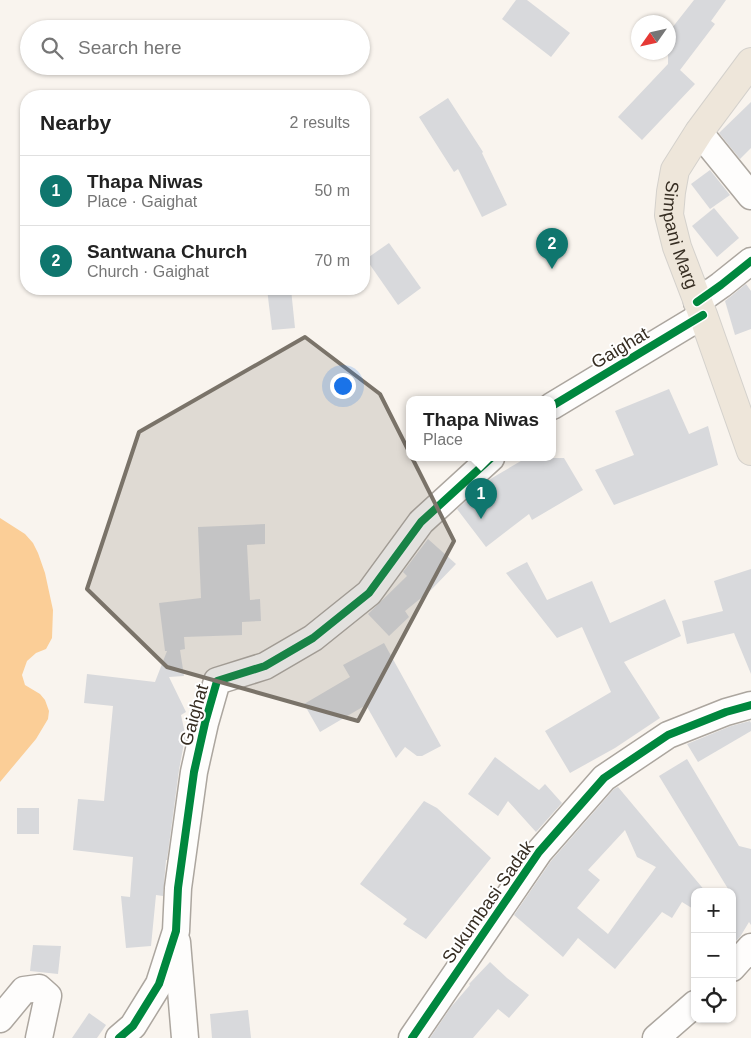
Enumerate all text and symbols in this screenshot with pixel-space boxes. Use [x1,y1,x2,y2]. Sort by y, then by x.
north arrow [631,15,676,60]
search box [20,20,370,75]
icon: search [38,34,66,62]
text: Search here [78,37,182,58]
text: Nearby [40,111,111,134]
text: 2 results [290,114,350,131]
text: Thapa Niwas [87,171,203,192]
street label: Simpani Marg [659,179,702,292]
text: 1 [52,182,60,199]
text: 50 m [314,182,350,199]
text: Place · Gaighat [87,193,197,210]
pin: 2 [536,228,568,269]
text: Santwana Church [87,241,247,262]
text: 2 [52,252,60,269]
text: 70 m [314,252,350,269]
text: Church · Gaighat [87,263,209,280]
street label: Gaighat [588,323,652,373]
your location [330,373,356,399]
popup [406,396,556,461]
text: Thapa Niwas [423,409,539,430]
text: Place [423,431,463,448]
pin: 1 [465,478,497,519]
street label: Gaighat [176,682,212,748]
street label: Sukumbasi Sadak [438,836,538,967]
map controls [691,888,736,1023]
button: + [691,888,736,933]
button: − [691,933,736,978]
button: locate [691,978,736,1023]

